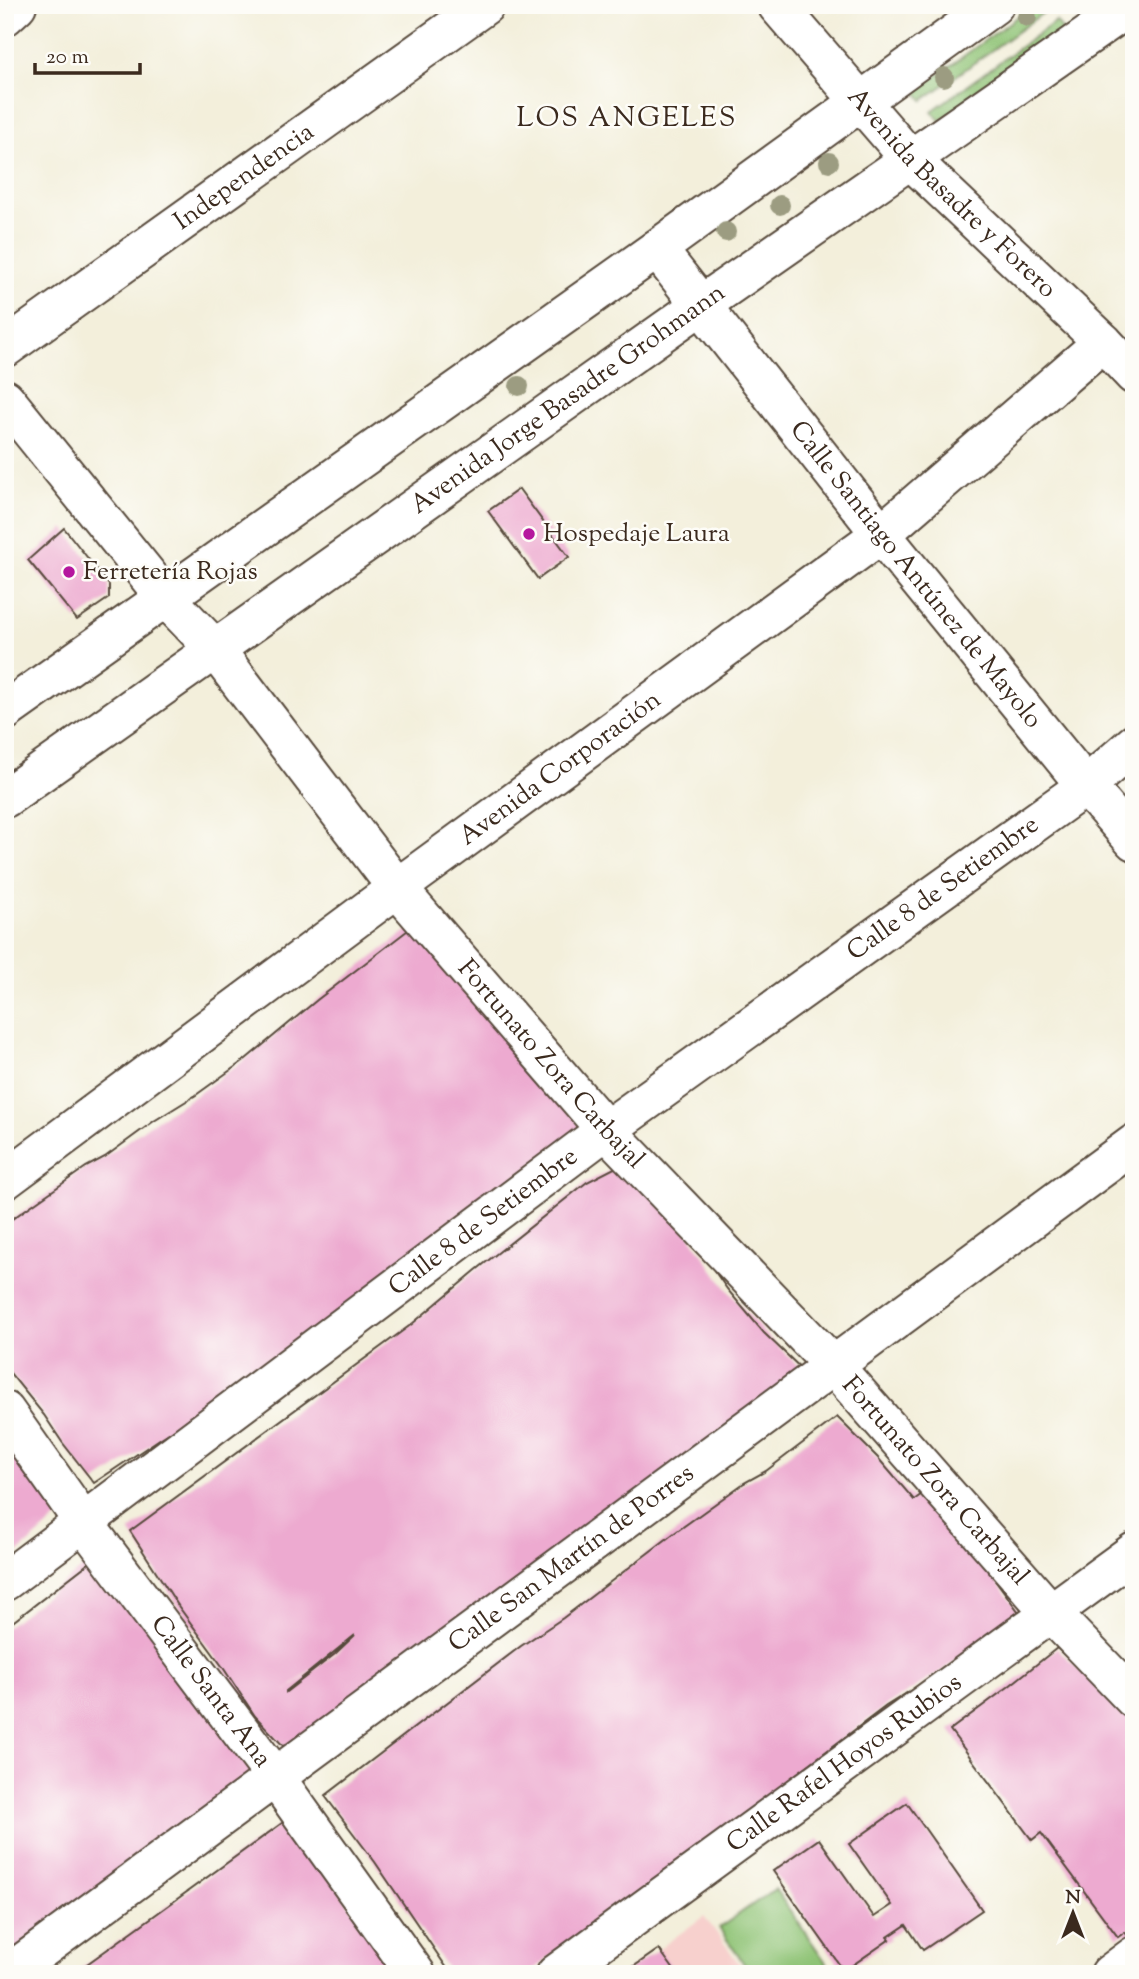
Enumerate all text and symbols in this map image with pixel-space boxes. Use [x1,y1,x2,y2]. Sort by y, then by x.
scale bar [35,32,140,76]
text: 20 m [46,43,89,73]
street label: Avenida Basadre y Forero [838,80,1065,307]
district label: LOS ANGELES [517,99,737,139]
street label: Independencia [167,114,322,240]
street label: Avenida Jorge Basadre Grohmann [403,275,733,524]
street label: Calle Santiago Antúnez de Mayolo [780,413,1051,737]
place label: Hospedaje Laura [543,516,730,553]
marker: Hospedaje Laura [521,526,537,542]
place label: Ferretería Rojas [83,554,258,591]
marker: Ferretería Rojas [61,564,77,580]
street label: Avenida Corporación [451,682,669,855]
street label: Calle 8 de Setiembre [839,807,1047,970]
street label: Fortunato Zora Carbajal [448,951,653,1177]
street label: Calle 8 de Setiembre [381,1139,586,1305]
street label: Fortunato Zora Carbajal [833,1368,1037,1594]
street label: Calle San Martín de Porres [441,1456,702,1662]
street label: Calle Santa Ana [141,1608,280,1775]
street label: Calle Rafel Hoyos Rubios [719,1665,970,1862]
north arrow [1038,1878,1108,1948]
text: N [1065,1885,1081,1912]

